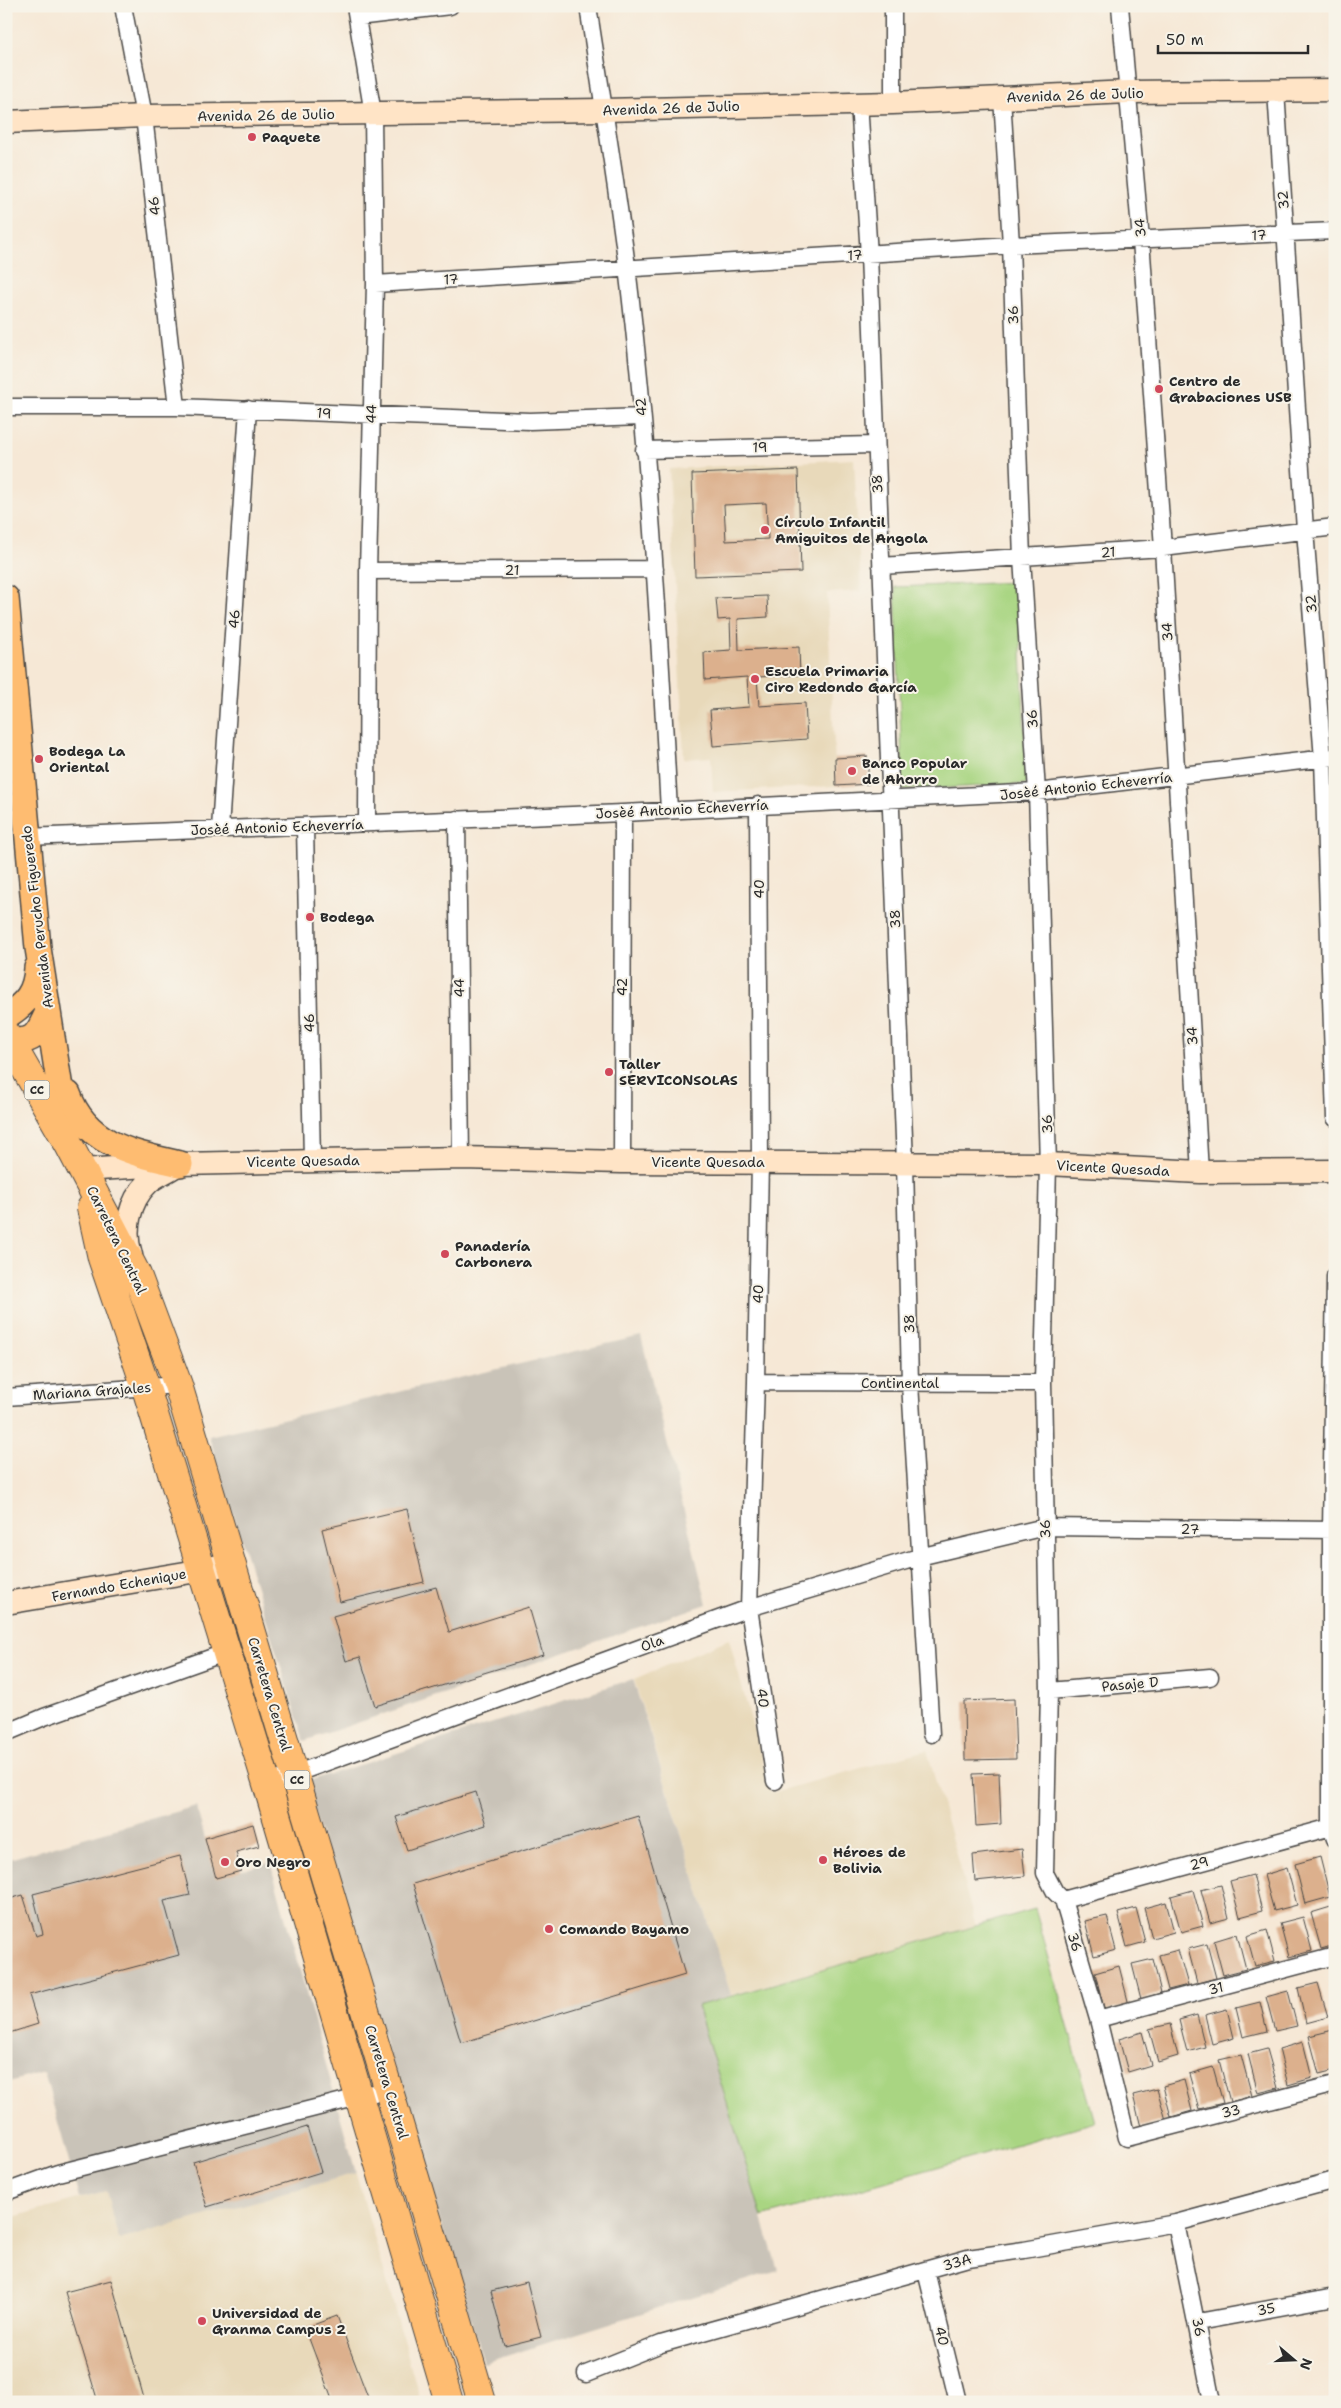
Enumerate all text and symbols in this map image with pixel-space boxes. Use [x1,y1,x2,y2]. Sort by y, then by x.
scale bar [1158,22,1308,54]
text: 50 m [1166,30,1204,50]
street label: Avenida 26 de Julio [1006,84,1144,106]
street label: Avenida 26 de Julio [602,97,740,119]
street label: Avenida 26 de Julio [197,105,335,125]
place label: Paquete [262,128,321,146]
marker: Paquete [246,131,258,143]
street label: 32 [1273,190,1293,210]
street label: 46 [144,195,164,217]
street label: 34 [1130,218,1150,238]
street label: 17 [1251,226,1267,244]
street label: 17 [847,246,863,264]
street label: 17 [443,270,459,288]
street label: 36 [1004,305,1022,325]
place label: Centro de Grabaciones USB [1169,372,1292,406]
marker: Centro de Grabaciones USB [1153,383,1165,395]
street label: 42 [631,397,651,417]
street label: 19 [316,404,332,422]
street label: 44 [362,404,380,424]
street label: 19 [752,438,768,456]
street label: 38 [868,474,886,494]
place label: Círculo Infantil Amiguitos de Angola [775,513,928,547]
marker: Círculo Infantil Amiguitos de Angola [759,524,771,536]
street label: 21 [1100,543,1116,561]
street label: 21 [505,561,519,579]
street label: 32 [1301,594,1321,614]
street label: 46 [224,609,244,629]
street label: 34 [1158,622,1176,642]
place label: Escuela Primaria Ciro Redondo García [765,662,917,696]
marker: Escuela Primaria Ciro Redondo García [749,673,761,685]
street label: 36 [1022,709,1042,729]
place label: Bodega La Oriental [49,742,126,776]
marker: Bodega La Oriental [33,753,45,765]
place label: Banco Popular de Ahorro [862,754,968,788]
marker: Banco Popular de Ahorro [846,765,858,777]
street label: Josèé Antonio Echeverría [999,768,1173,804]
street label: Josèé Antonio Echeverría [595,795,769,823]
street label: Josèé Antonio Echeverría [190,815,364,839]
street label: Avenida Perucho Figueredo [17,825,57,1009]
street label: 40 [750,879,768,899]
place label: Bodega [320,908,375,926]
street label: 38 [886,909,904,929]
marker: Bodega [304,911,316,923]
street label: 44 [450,978,468,998]
street label: 42 [613,978,631,996]
street label: 46 [300,1013,318,1033]
street label: 34 [1183,1026,1201,1046]
place label: Taller SERVICONSOLAS [619,1055,738,1089]
marker: Taller SERVICONSOLAS [603,1066,615,1078]
road number: CC [24,1080,50,1100]
street label: 36 [1038,1114,1056,1134]
street label: Vicente Quesada [246,1151,360,1171]
street label: Vicente Quesada [651,1153,765,1171]
street label: Vicente Quesada [1056,1156,1170,1180]
street label: Carretera Central [83,1183,151,1298]
place label: Panadería Carbonera [455,1237,532,1271]
marker: Panadería Carbonera [439,1248,451,1260]
street label: 40 [749,1284,767,1304]
street label: 38 [900,1314,918,1334]
street label: Continental [861,1374,940,1392]
street label: Mariana Grajales [32,1378,152,1404]
street label: 36 [1036,1519,1054,1539]
street label: 27 [1181,1520,1199,1538]
street label: Fernando Echenique [50,1564,188,1606]
street label: Ola [638,1630,666,1655]
street label: Carretera Central [244,1635,296,1754]
street label: Pasaje D [1101,1673,1159,1695]
street label: 40 [753,1687,773,1709]
road number: CC [284,1770,310,1790]
place label: Héroes de Bolivia [833,1843,906,1877]
street label: 29 [1188,1852,1210,1874]
place label: Oro Negro [235,1853,311,1871]
marker: Héroes de Bolivia [817,1854,829,1866]
marker: Oro Negro [219,1856,231,1868]
place label: Comando Bayamo [559,1920,689,1938]
marker: Comando Bayamo [543,1923,555,1935]
street label: 36 [1064,1930,1086,1954]
street label: 31 [1206,1977,1226,1999]
street label: Carretera Central [361,2023,413,2142]
street label: 33 [1220,2100,1242,2122]
street label: 33A [941,2249,973,2275]
street label: 35 [1256,2299,1276,2319]
place label: Universidad de Granma Campus 2 [212,2304,346,2338]
marker: Universidad de Granma Campus 2 [196,2315,208,2327]
street label: 36 [1188,2316,1210,2338]
street label: 40 [931,2324,953,2348]
north arrow [1268,2336,1318,2386]
text: N [1296,2356,1317,2372]

